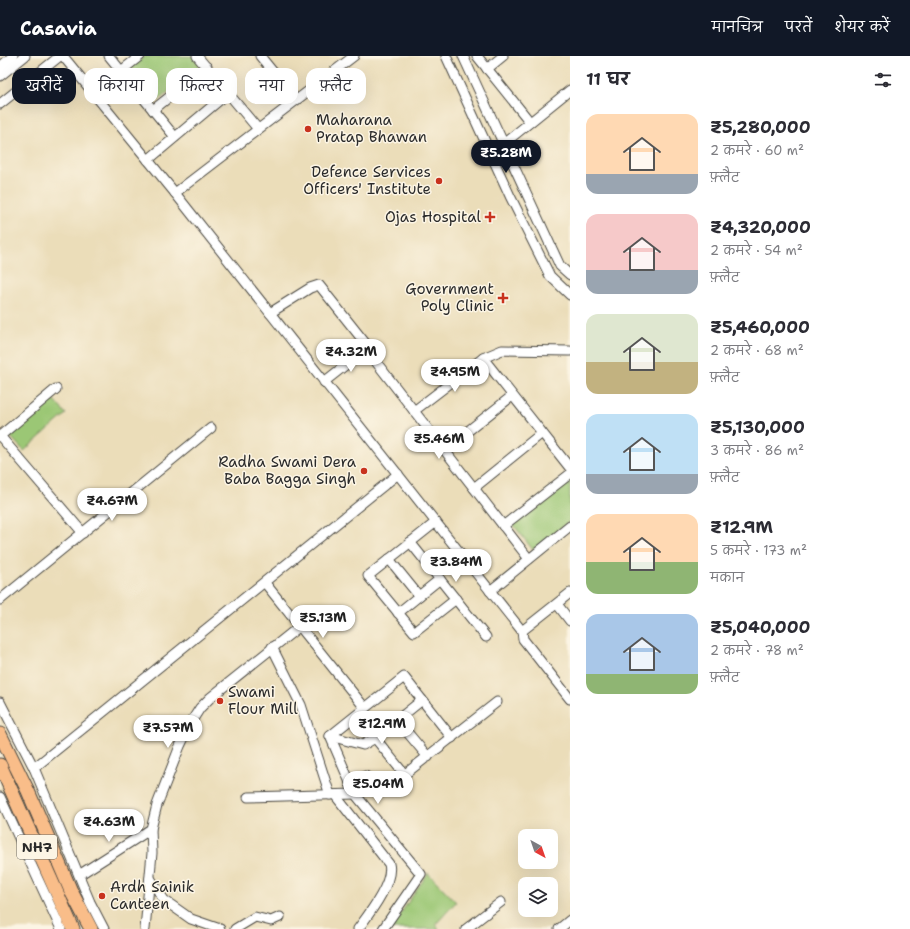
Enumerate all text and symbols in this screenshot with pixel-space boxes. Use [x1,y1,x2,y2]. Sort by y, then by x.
text: Casavia [20,16,97,41]
text: मानचित्र [711,18,763,36]
text: परतें [785,18,812,36]
text: शेयर करें [834,18,890,36]
chip: खरीदें [12,68,76,104]
chip: किराया [84,68,158,104]
chip: फ़िल्टर [166,68,237,104]
chip: नया [245,68,298,104]
chip: फ़्लैट [306,68,366,104]
text: 11 घर [586,68,630,90]
icon: filters [872,69,894,91]
place label: Maharana Pratap Bhawan [316,110,427,147]
text: ₹5,280,000 [710,116,811,138]
marker: Maharana Pratap Bhawan [303,124,313,134]
icon: home [618,130,666,178]
pin: ₹5.28M [473,140,539,174]
text: 2 कमरे · 60 m² [710,142,804,159]
text: ₹5.28M [480,144,532,161]
place label: Defence Services Officers' Institute [303,162,431,199]
text: फ़्लैट [710,169,740,186]
marker: Defence Services Officers' Institute [434,176,444,186]
place label: Ojas Hospital [385,207,481,227]
marker: Ojas Hospital [484,211,496,223]
text: ₹4,320,000 [710,216,811,238]
icon: home [618,230,666,278]
text: 2 कमरे · 54 m² [710,242,803,259]
text: फ़्लैट [710,269,740,286]
place label: Government Poly Clinic [405,279,494,316]
marker: Government Poly Clinic [497,292,509,304]
text: ₹5,460,000 [710,316,810,338]
icon: home [618,330,666,378]
pin: ₹4.32M [318,339,384,373]
text: 2 कमरे · 68 m² [710,342,804,359]
text: ₹4.32M [325,343,377,360]
pin: ₹4.95M [422,359,488,393]
text: ₹4.95M [430,363,480,380]
text: फ़्लैट [710,369,740,386]
text: ₹5,130,000 [710,416,805,438]
pin: ₹5.46M [406,426,472,460]
text: ₹5.46M [413,430,465,447]
icon: home [618,430,666,478]
text: 3 कमरे · 86 m² [710,442,804,459]
place label: Radha Swami Dera Baba Bagga Singh [218,452,357,489]
marker: Radha Swami Dera Baba Bagga Singh [359,466,369,476]
text: फ़्लैट [710,469,740,486]
pin: ₹4.67M [79,488,145,522]
text: ₹4.67M [86,492,138,509]
text: ₹12.9M [710,516,773,538]
icon: home [618,530,666,578]
text: 5 कमरे · 173 m² [710,542,807,559]
pin: ₹3.84M [423,549,489,583]
text: ₹3.84M [430,553,482,570]
text: मकान [710,569,744,586]
pin: ₹5.13M [290,605,356,639]
text: ₹5.13M [299,609,347,626]
text: ₹5,040,000 [710,616,810,638]
icon: home [618,630,666,678]
text: 2 कमरे · 78 m² [710,642,804,659]
text: फ़्लैट [710,669,740,686]
place label: Swami Flour Mill [228,682,298,719]
marker: Swami Flour Mill [215,696,225,706]
pin: ₹12.9M [349,711,415,745]
pin: ₹7.57M [135,715,201,749]
text: ₹12.9M [358,715,406,732]
text: ₹7.57M [142,719,194,736]
pin: ₹5.04M [345,771,411,805]
text: ₹5.04M [352,775,404,792]
pin: ₹4.63M [76,809,142,843]
text: ₹4.63M [83,813,135,830]
north arrow [518,829,558,869]
map controls [518,829,558,917]
road number: NH7 [17,835,57,859]
place label: Ardh Sainik Canteen [110,877,194,914]
button: layers [518,877,558,917]
marker: Ardh Sainik Canteen [97,891,107,901]

